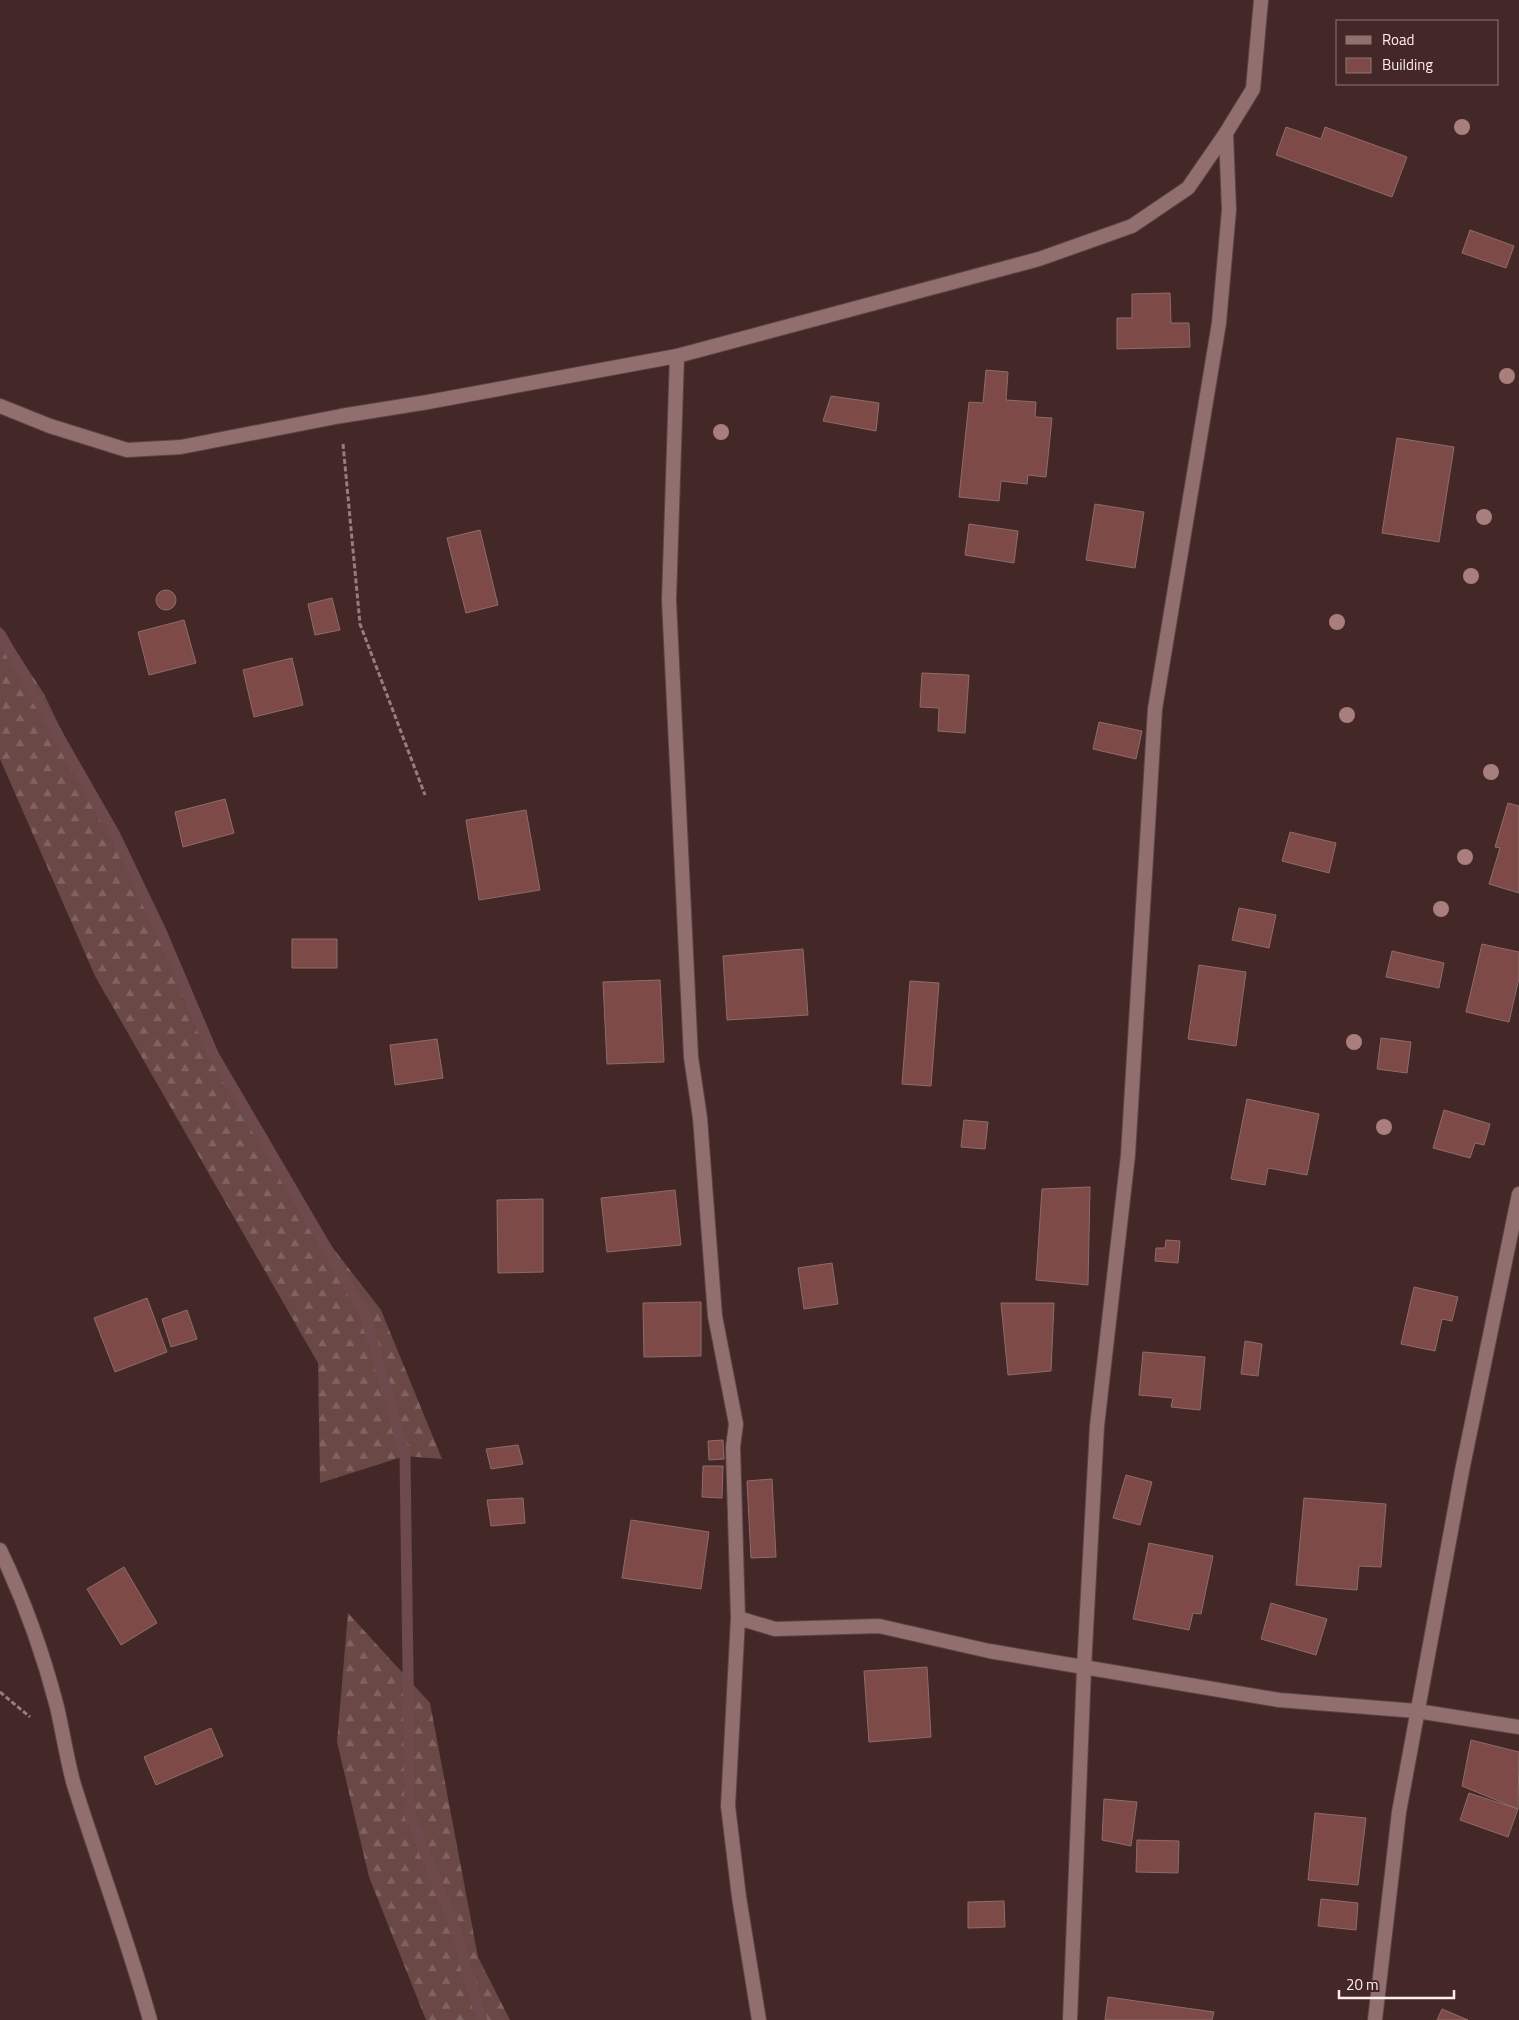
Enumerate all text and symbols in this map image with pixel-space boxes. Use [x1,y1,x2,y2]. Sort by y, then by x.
legend [1336,20,1499,85]
text: Road [1382,28,1414,51]
text: Building [1382,53,1433,76]
scale bar [1339,1968,1454,2000]
text: 20 m [1346,1973,1379,1996]

